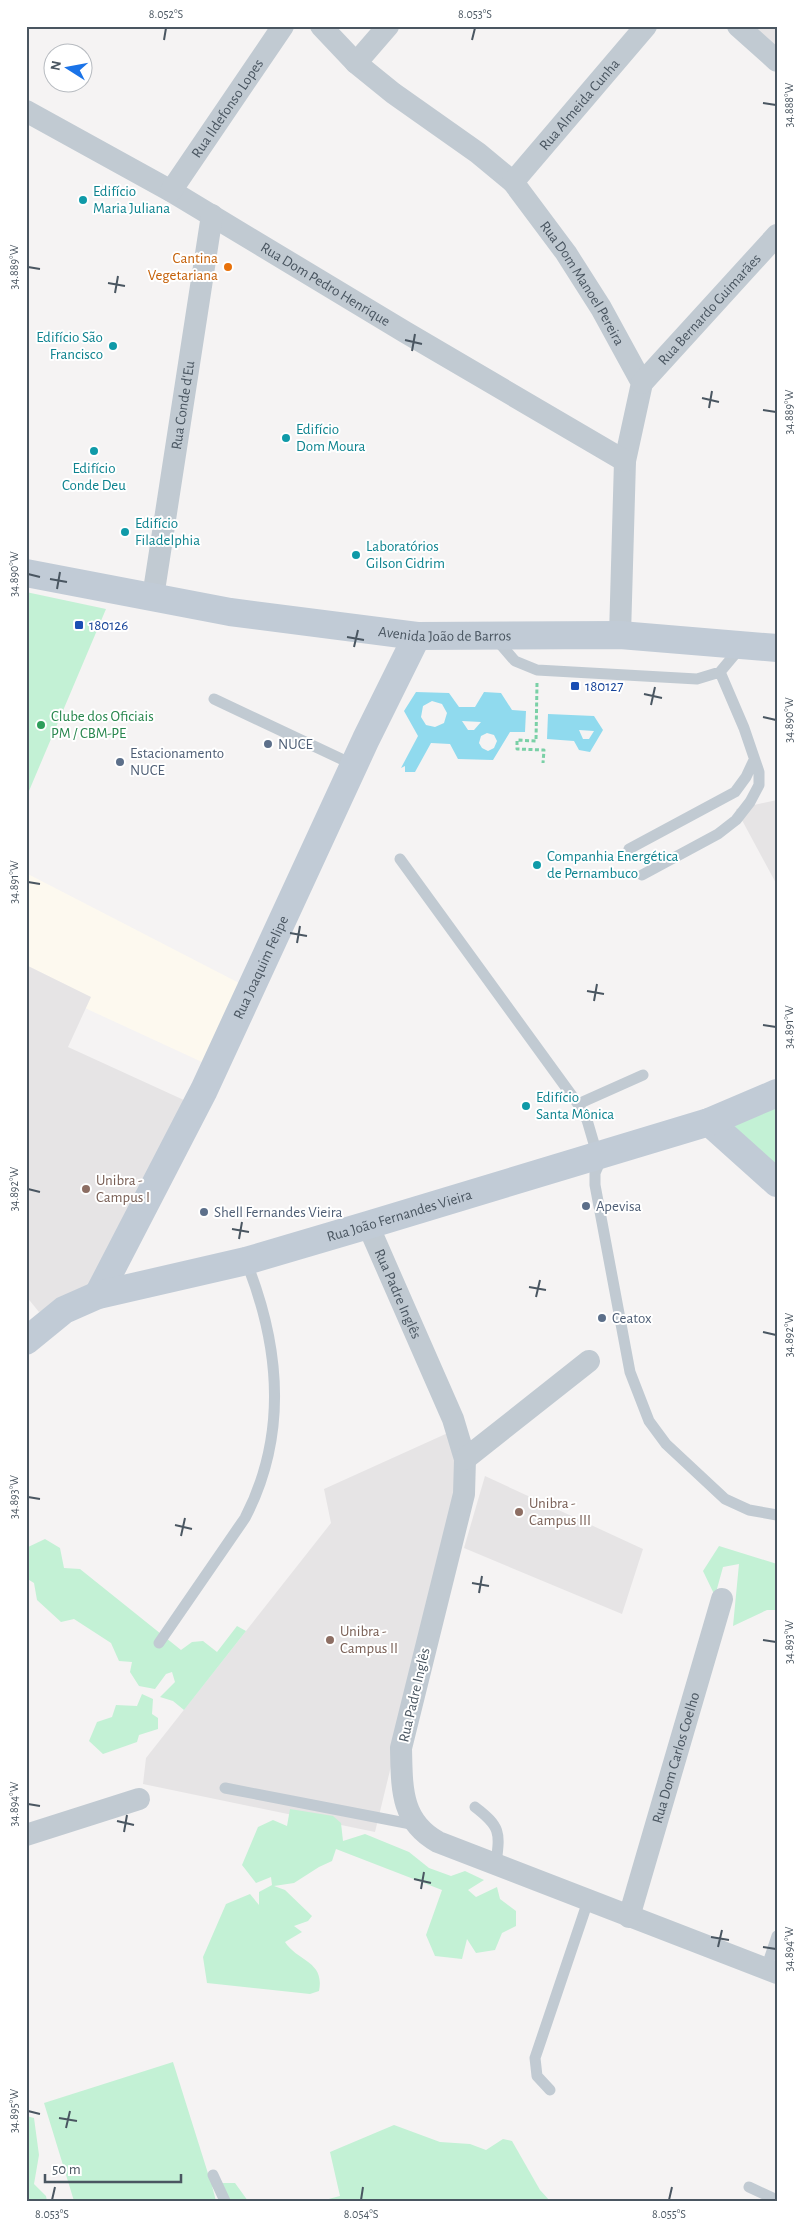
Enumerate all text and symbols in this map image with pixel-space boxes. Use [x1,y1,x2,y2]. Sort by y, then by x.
text: 8.052°S [149,8,184,20]
text: 8.053°S [458,8,492,20]
north arrow [42,42,92,92]
street label: Rua Ildefonso Lopes [189,56,266,161]
street label: Rua Almeida Cunha [537,56,623,153]
text: N [48,60,64,72]
text: 34.888°W [783,82,795,127]
place label: Edifício Maria Juliana [93,184,170,216]
marker: Edifício Maria Juliana [77,194,89,206]
street label: Rua Dom Manoel Pereira [537,218,627,348]
street label: Rua Dom Pedro Henrique [258,240,393,329]
text: 34.889°W [8,244,20,289]
place label: Cantina Vegetariana [148,251,218,283]
street label: Rua Bernardo Guimarães [655,251,764,368]
marker: Cantina Vegetariana [222,261,234,273]
place label: Edifício São Francisco [36,330,103,362]
marker: Edifício São Francisco [107,340,119,352]
street label: Rua Conde d'Eu [169,360,197,451]
text: 34.889°W [783,389,795,434]
place label: Edifício Dom Moura [296,422,365,454]
marker: Edifício Dom Moura [280,432,292,444]
marker: Edifício Conde Deu [88,445,100,457]
place label: Edifício Conde Deu [62,461,126,493]
place label: Edifício Filadelphia [135,516,200,548]
marker: Edifício Filadelphia [119,526,131,538]
place label: Laboratórios Gilson Cidrim [366,539,445,571]
marker: Laboratórios Gilson Cidrim [350,549,362,561]
text: 34.890°W [8,551,20,597]
place label: 180126 [89,618,128,633]
marker: 180126 [73,619,85,631]
street label: Avenida João de Barros [377,624,511,644]
place label: 180127 [585,679,623,694]
marker: 180127 [569,680,581,692]
text: 34.890°W [783,697,795,743]
place label: Clube dos Oficiais PM / CBM-PE [51,709,154,741]
marker: Clube dos Oficiais PM / CBM-PE [35,719,47,731]
place label: NUCE [278,737,313,752]
marker: NUCE [262,738,274,750]
place label: Estacionamento NUCE [130,746,224,778]
marker: Estacionamento NUCE [114,756,126,768]
place label: Companhia Energética de Pernambuco [547,849,679,881]
marker: Companhia Energética de Pernambuco [531,859,543,871]
text: 34.891°W [8,860,20,904]
street label: Rua Joaquim Felipe [231,913,291,1021]
text: 34.891°W [783,1005,795,1049]
place label: Edifício Santa Mônica [536,1090,614,1122]
marker: Edifício Santa Mônica [520,1100,532,1112]
text: 34.892°W [8,1166,20,1211]
place label: Unibra - Campus I [96,1173,150,1205]
marker: Unibra - Campus I [80,1183,92,1195]
street label: Rua João Fernandes Vieira [325,1187,474,1245]
place label: Apevisa [596,1199,641,1214]
marker: Apevisa [580,1200,592,1212]
place label: Shell Fernandes Vieira [214,1205,343,1220]
marker: Shell Fernandes Vieira [198,1206,210,1218]
street label: Rua Padre Inglês [371,1247,424,1341]
place label: Ceatox [612,1311,652,1326]
marker: Ceatox [596,1312,608,1324]
text: 34.892°W [783,1312,795,1357]
text: 34.893°W [8,1475,20,1519]
place label: Unibra - Campus III [529,1496,591,1528]
marker: Unibra - Campus III [513,1506,525,1518]
text: 34.893°W [783,1620,795,1664]
place label: Unibra - Campus II [340,1624,398,1656]
marker: Unibra - Campus II [324,1634,336,1646]
street label: Rua Padre Inglês [396,1646,433,1744]
street label: Rua Dom Carlos Coelho [650,1691,702,1825]
text: 34.894°W [8,1781,20,1826]
text: 34.894°W [783,1926,795,1971]
text: 34.895°W [8,2089,20,2133]
scale bar [45,2152,181,2184]
text: 50 m [52,2162,81,2177]
text: 8.053°S [35,2208,69,2220]
text: 8.054°S [344,2208,379,2220]
text: 8.055°S [652,2208,686,2220]

